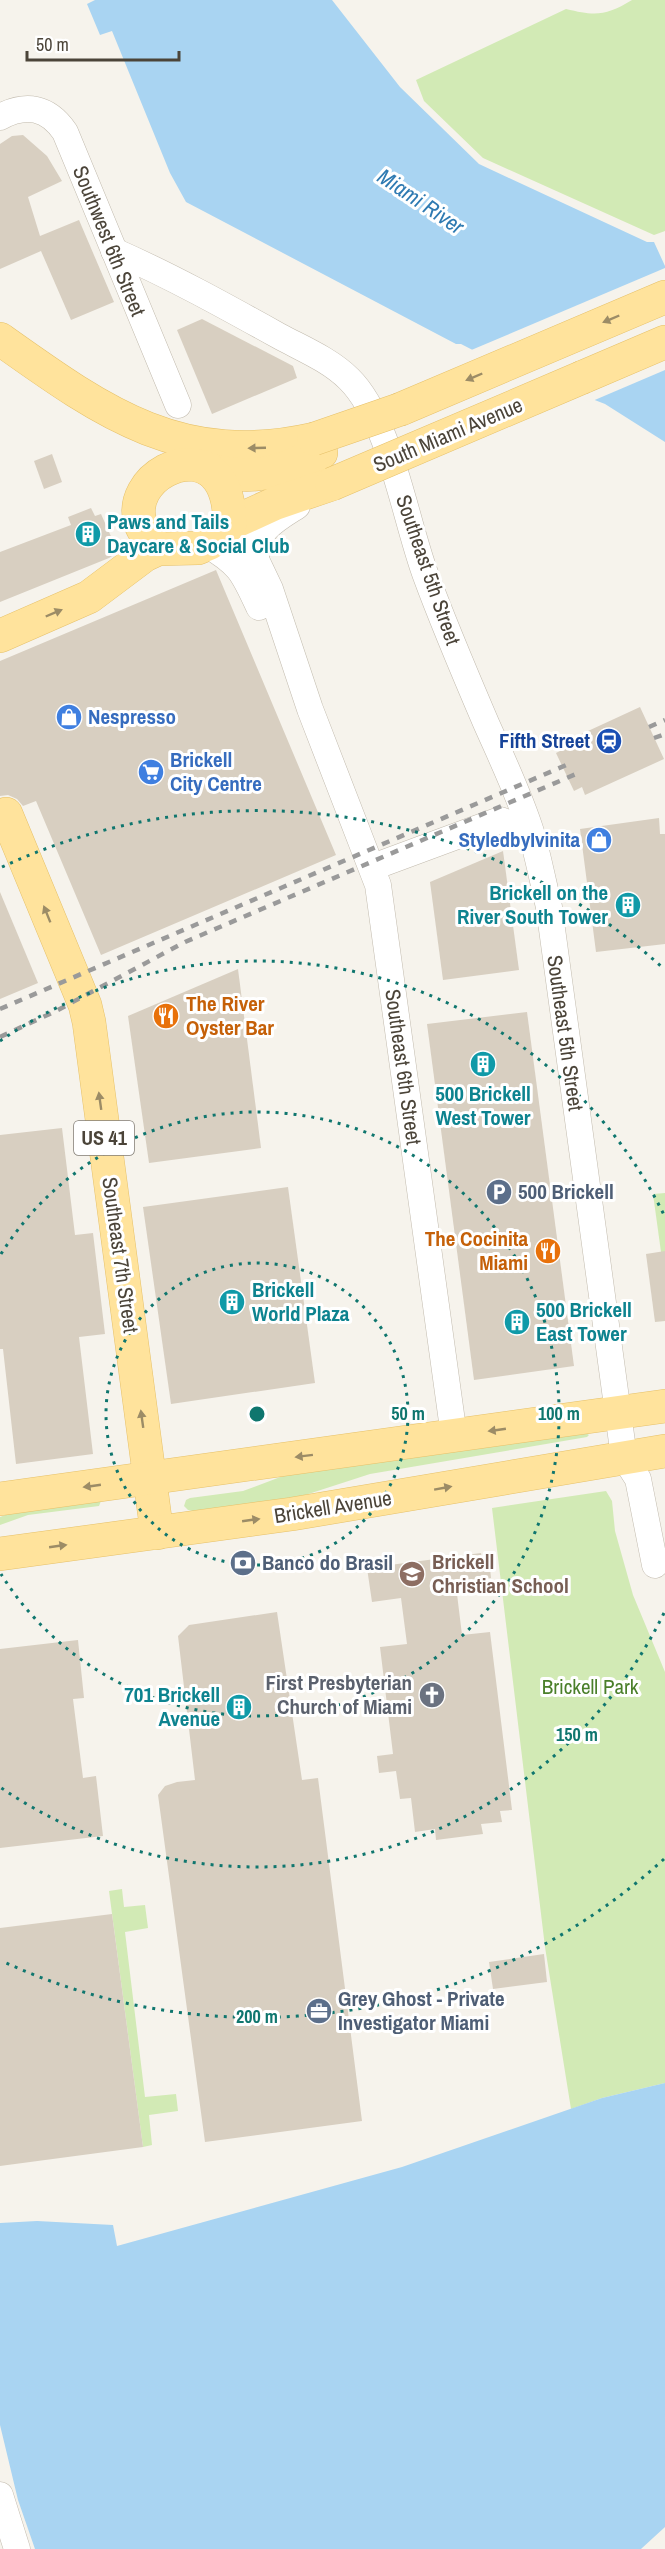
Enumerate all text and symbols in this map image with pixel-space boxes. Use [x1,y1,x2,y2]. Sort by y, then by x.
scale bar [27,24,178,62]
text: 50 m [36,32,69,57]
street label: Southwest 6th Street [66,161,153,321]
water label: Miami River [372,161,471,241]
one-way arrow [602,315,620,325]
one-way arrow [465,372,483,382]
street label: South Miami Avenue [369,390,527,479]
one-way arrow [247,444,266,453]
street label: Southeast 5th Street [389,491,468,649]
place label: Paws and Tails Daycare & Social Club [107,507,290,560]
building icon: Paws and Tails Daycare & Social Club [73,519,103,549]
one-way arrow [45,608,63,617]
shop icon: Nespresso [54,702,84,732]
place label: Nespresso [88,702,176,731]
place label: Fifth Street [499,726,590,755]
station icon: Fifth Street [594,726,624,756]
place label: Brickell City Centre [170,745,262,798]
supermarket icon: Brickell City Centre [136,757,166,787]
place label: StyledbyIvinita [458,825,580,854]
shop icon: StyledbyIvinita [584,825,614,855]
place label: Brickell on the River South Tower [457,878,608,931]
building icon: Brickell on the River South Tower [613,890,643,920]
one-way arrow [42,905,52,923]
street label: Southeast 5th Street [540,953,591,1113]
street label: Southeast 6th Street [378,987,429,1147]
place label: The River Oyster Bar [186,989,274,1042]
restaurant icon: The River Oyster Bar [151,1001,181,1031]
building icon: 500 Brickell West Tower [468,1049,498,1079]
place label: 500 Brickell West Tower [435,1079,531,1132]
one-way arrow [95,1091,104,1110]
road number: US 41 [74,1121,134,1155]
street label: Southeast 7th Street [95,1175,146,1335]
parking icon: 500 Brickell [484,1177,514,1207]
place label: 500 Brickell [518,1177,614,1206]
place label: The Cocinita Miami [425,1224,528,1277]
restaurant icon: The Cocinita Miami [533,1236,563,1266]
place label: Brickell World Plaza [252,1275,350,1328]
building icon: Brickell World Plaza [217,1287,247,1317]
place label: 500 Brickell East Tower [536,1295,632,1348]
building icon: 500 Brickell East Tower [502,1307,532,1337]
text: 50 m [391,1401,425,1426]
text: 100 m [538,1401,580,1426]
centre of rings [247,1404,267,1424]
one-way arrow [138,1409,147,1428]
one-way arrow [487,1425,506,1434]
one-way arrow [294,1452,313,1461]
one-way arrow [82,1481,101,1490]
street label: Brickell Avenue [272,1483,394,1530]
one-way arrow [434,1483,453,1492]
one-way arrow [242,1515,261,1524]
one-way arrow [48,1541,67,1550]
place label: Brickell Christian School [432,1547,569,1600]
bank icon: Banco do Brasil [228,1548,258,1578]
place label: Banco do Brasil [262,1548,393,1577]
school or university icon: Brickell Christian School [397,1559,427,1589]
place label: First Presbyterian Church of Miami [266,1668,412,1721]
park label: Brickell Park [542,1672,639,1701]
place label: 701 Brickell Avenue [124,1680,220,1733]
church icon: First Presbyterian Church of Miami [417,1680,447,1710]
building icon: 701 Brickell Avenue [224,1692,254,1722]
text: 150 m [556,1722,598,1747]
place label: Grey Ghost - Private Investigator Miami [338,1984,505,2037]
office icon: Grey Ghost - Private Investigator Miami [304,1996,334,2026]
text: 200 m [236,2004,278,2029]

